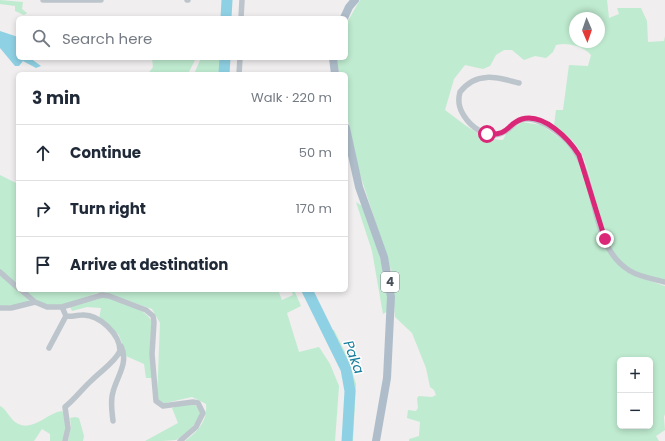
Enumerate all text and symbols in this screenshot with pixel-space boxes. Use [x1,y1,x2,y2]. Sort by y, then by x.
north arrow [569,12,605,48]
search box [16,16,348,60]
icon: search [30,27,52,49]
text: Search here [62,28,152,49]
text: 3 min [32,86,80,110]
text: Walk · 220 m [251,88,332,107]
route start [478,125,496,143]
icon: ahead [32,142,54,164]
text: Continue [70,142,141,163]
text: 50 m [299,143,332,162]
icon: right [32,198,54,220]
text: Turn right [70,198,146,219]
text: 170 m [296,199,332,218]
route end [596,230,614,248]
icon: arrive [32,254,54,276]
text: Arrive at destination [70,254,228,275]
road number: 4 [381,272,399,292]
water label: Paka [339,337,370,377]
map controls [617,357,653,429]
button: + [617,357,653,393]
button: − [617,393,653,429]

